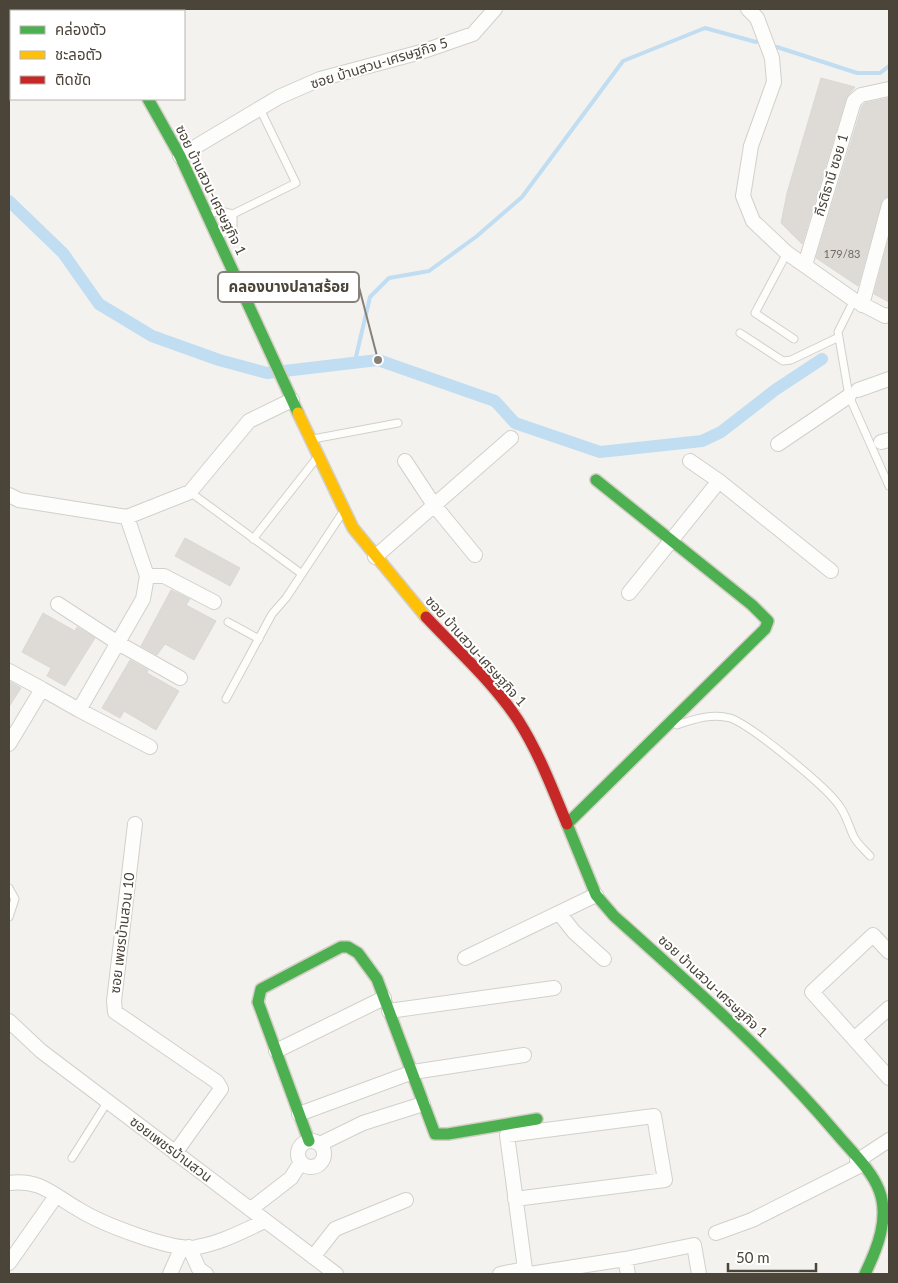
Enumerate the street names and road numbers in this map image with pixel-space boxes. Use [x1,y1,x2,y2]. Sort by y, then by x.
street label: ซอย บ้านสวน-เศรษฐกิจ 5 [308,34,450,92]
street label: ซอย บ้านสวน-เศรษฐกิจ 1 [172,122,250,258]
street label: กีรติธานี ซอย 1 [810,132,851,218]
street label: ซอย บ้านสวน-เศรษฐกิจ 1 [422,592,530,709]
street label: ซอย เพชรบ้านสวน 10 [106,871,137,994]
street label: ซอย บ้านสวน-เศรษฐกิจ 1 [655,931,771,1041]
street label: ซอยเพชรบ้านสวน [127,1112,216,1185]

